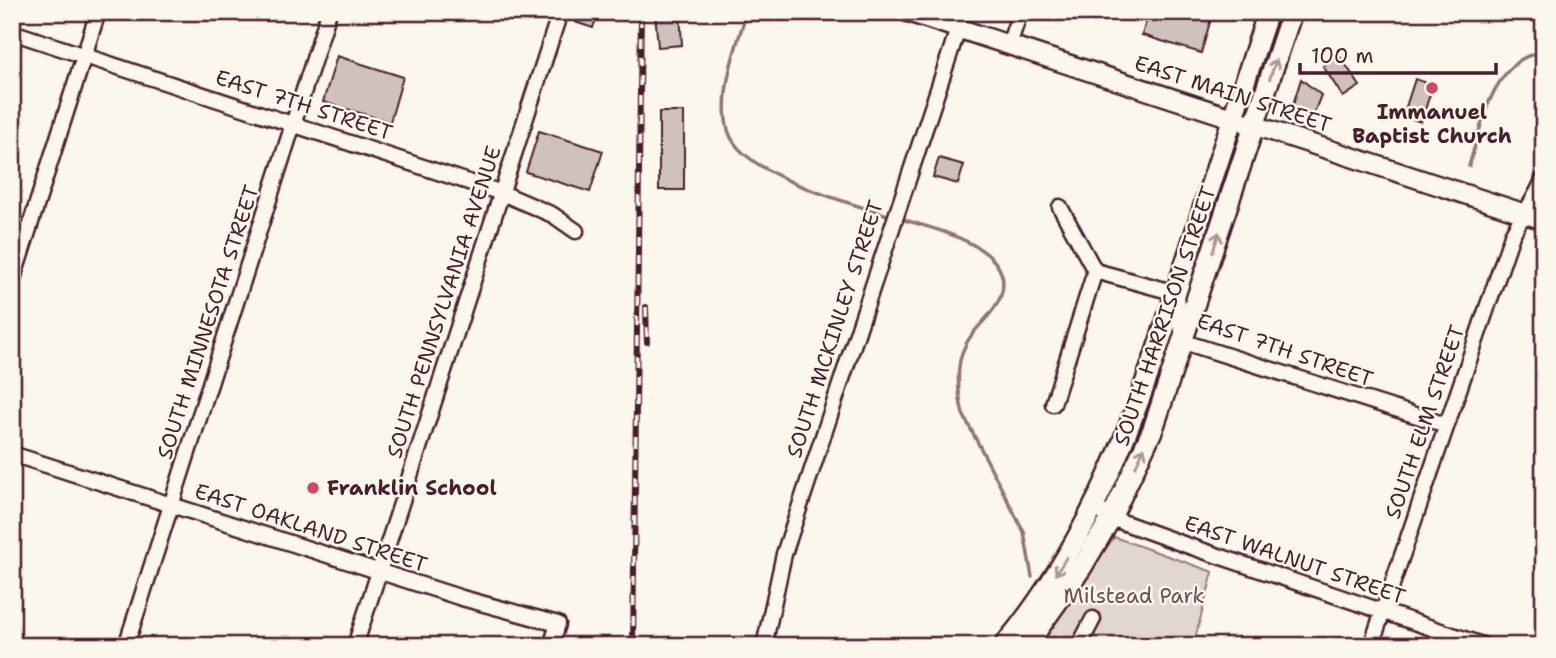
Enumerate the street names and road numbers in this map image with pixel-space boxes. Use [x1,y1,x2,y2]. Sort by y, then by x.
street label: EAST MAIN STREET [1131,49,1335,139]
street label: EAST 7TH STREET [212,63,396,147]
street label: SOUTH PENNSYLVANIA AVENUE [380,142,508,462]
street label: SOUTH MINNESOTA STREET [150,181,266,463]
street label: SOUTH HARRISON STREET [1107,182,1223,449]
street label: SOUTH MCKINLEY STREET [780,197,890,461]
street label: EAST 7TH STREET [1193,307,1377,393]
street label: SOUTH ELM STREET [1379,321,1471,522]
street label: EAST OAKLAND STREET [191,477,431,579]
street label: EAST WALNUT STREET [1181,509,1409,611]

